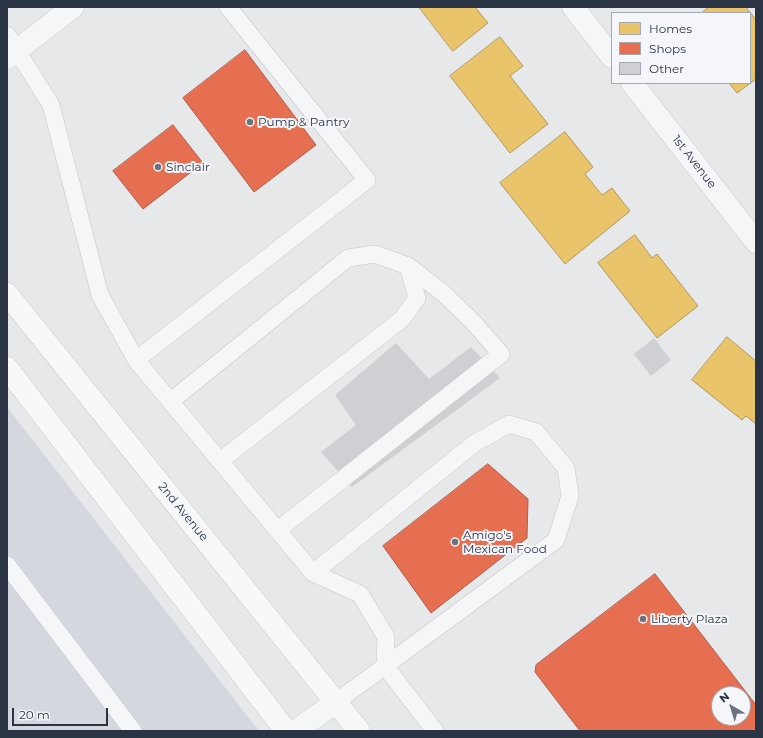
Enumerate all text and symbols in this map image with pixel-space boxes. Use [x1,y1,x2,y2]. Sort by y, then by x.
legend [611,12,751,84]
text: Homes [649,21,692,36]
text: Shops [649,41,686,56]
text: Other [649,61,684,76]
place label: Pump & Pantry [258,115,350,129]
marker: Pump & Pantry [245,117,255,127]
street label: 1st Avenue [669,133,719,191]
place label: Sinclair [166,160,210,174]
marker: Sinclair [153,162,163,172]
street label: 2nd Avenue [155,480,211,544]
place label: Amigo's Mexican Food [463,528,547,556]
marker: Amigo's Mexican Food [450,537,460,547]
place label: Liberty Plaza [651,612,728,626]
marker: Liberty Plaza [638,614,648,624]
north arrow [711,686,751,726]
text: N [716,689,732,706]
scale bar [14,700,110,726]
text: 20 m [19,707,50,722]

